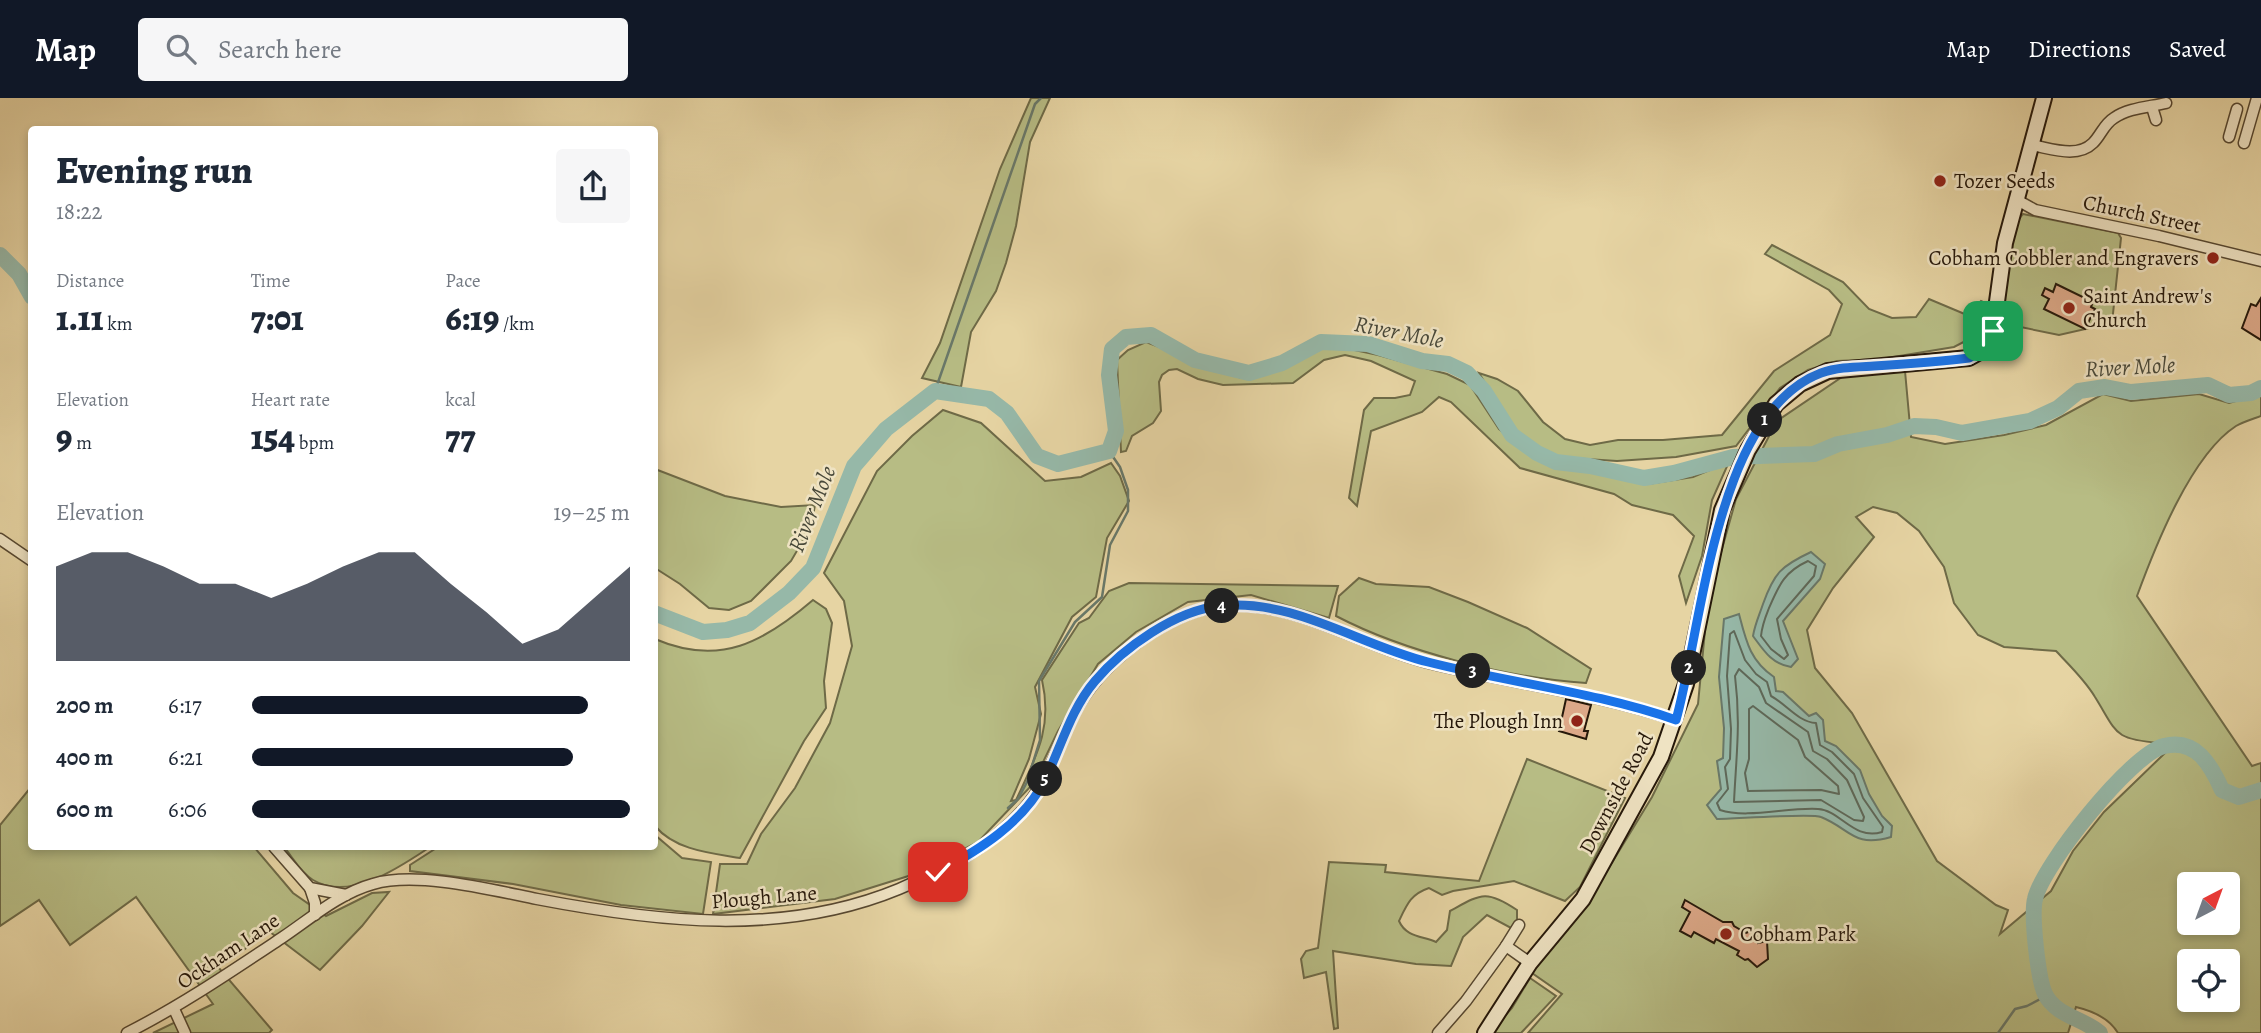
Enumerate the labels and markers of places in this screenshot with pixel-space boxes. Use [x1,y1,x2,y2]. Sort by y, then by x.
place label: Tozer Seeds [1954,167,2055,195]
marker: Tozer Seeds [1932,173,1948,189]
place label: Cobham Cobbler and Engravers [1929,244,2199,272]
marker: Cobham Cobbler and Engravers [2205,250,2221,266]
place label: Saint Andrew's Church [2083,282,2212,334]
marker: Saint Andrew's Church [2061,300,2077,316]
pin [1963,301,2023,361]
pin: 1 [1748,402,1782,438]
pin: 4 [1204,588,1240,624]
pin: 2 [1672,650,1706,686]
pin: 3 [1456,654,1490,688]
place label: The Plough Inn [1434,707,1563,735]
marker: The Plough Inn [1569,713,1585,729]
pin: 5 [1028,762,1062,796]
pin [908,842,968,902]
place label: Cobham Park [1740,920,1856,948]
marker: Cobham Park [1718,926,1734,942]

